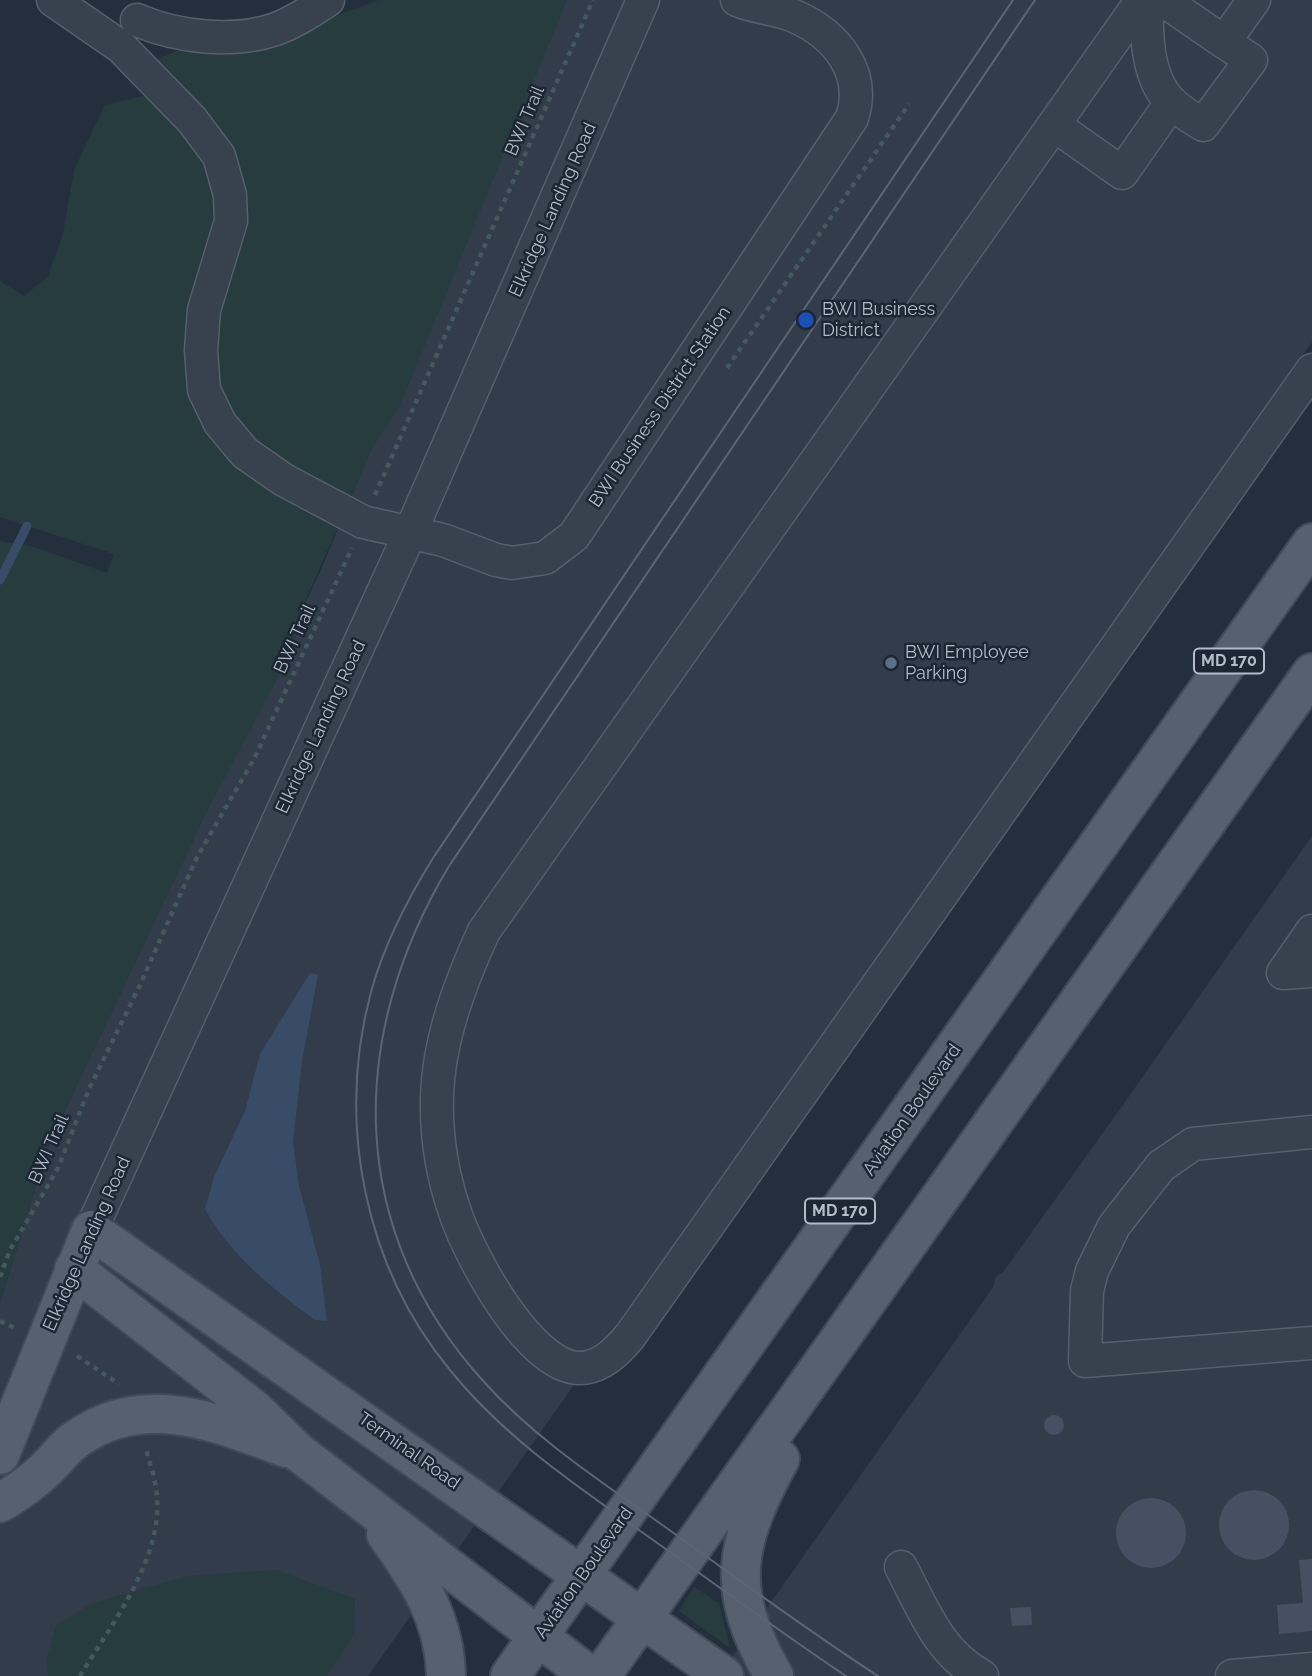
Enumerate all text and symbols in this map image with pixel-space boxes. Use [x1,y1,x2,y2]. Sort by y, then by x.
street label: BWI Trail [501,83,549,159]
street label: Elkridge Landing Road [505,120,601,300]
place label: BWI Business District [822,299,935,342]
street label: BWI Business District Station [585,302,735,512]
marker: BWI Business District [796,310,816,330]
street label: BWI Trail [270,601,320,677]
street label: Elkridge Landing Road [271,637,371,817]
place label: BWI Employee Parking [905,642,1029,684]
road number: MD 170 [1194,648,1264,674]
marker: BWI Employee Parking [883,655,899,671]
street label: Aviation Boulevard [859,1040,965,1180]
street label: BWI Trail [24,1111,74,1187]
street label: Elkridge Landing Road [39,1154,135,1334]
road number: MD 170 [805,1198,875,1224]
street label: Terminal Road [354,1408,464,1494]
street label: Aviation Boulevard [531,1503,637,1643]

